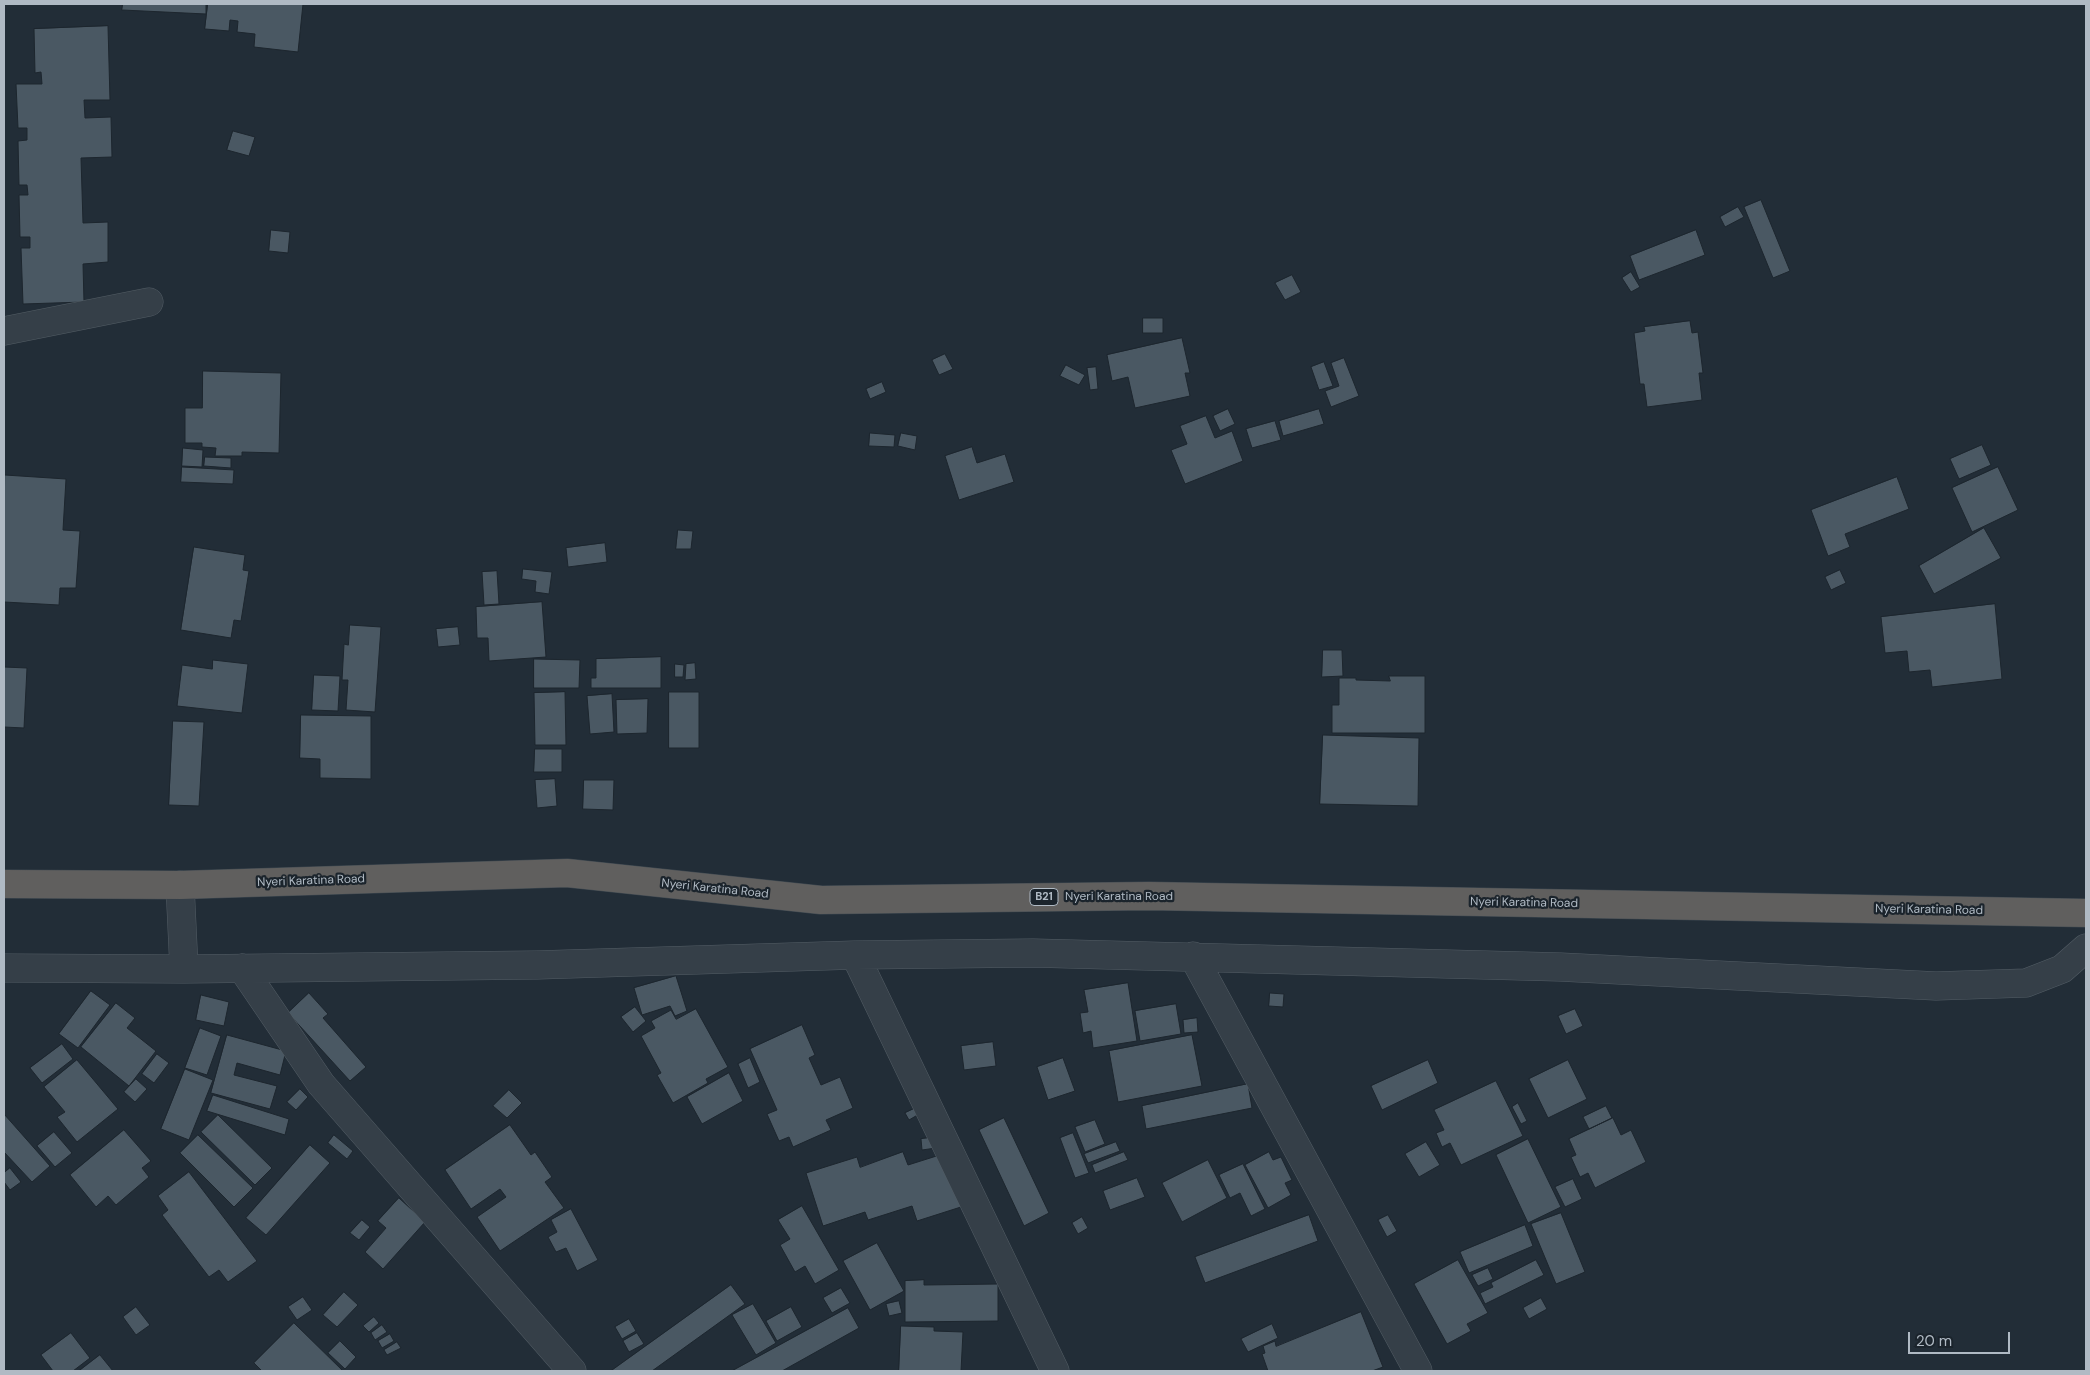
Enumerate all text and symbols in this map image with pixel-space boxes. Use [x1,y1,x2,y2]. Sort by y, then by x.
street label: Nyeri Karatina Road [257,872,365,890]
street label: Nyeri Karatina Road [661,876,769,902]
road number: B21 [1030,889,1058,906]
street label: Nyeri Karatina Road [1065,890,1173,904]
street label: Nyeri Karatina Road [1470,895,1578,911]
street label: Nyeri Karatina Road [1875,902,1983,918]
scale bar [1910,1322,2012,1354]
text: 20 m [1916,1331,1952,1351]

